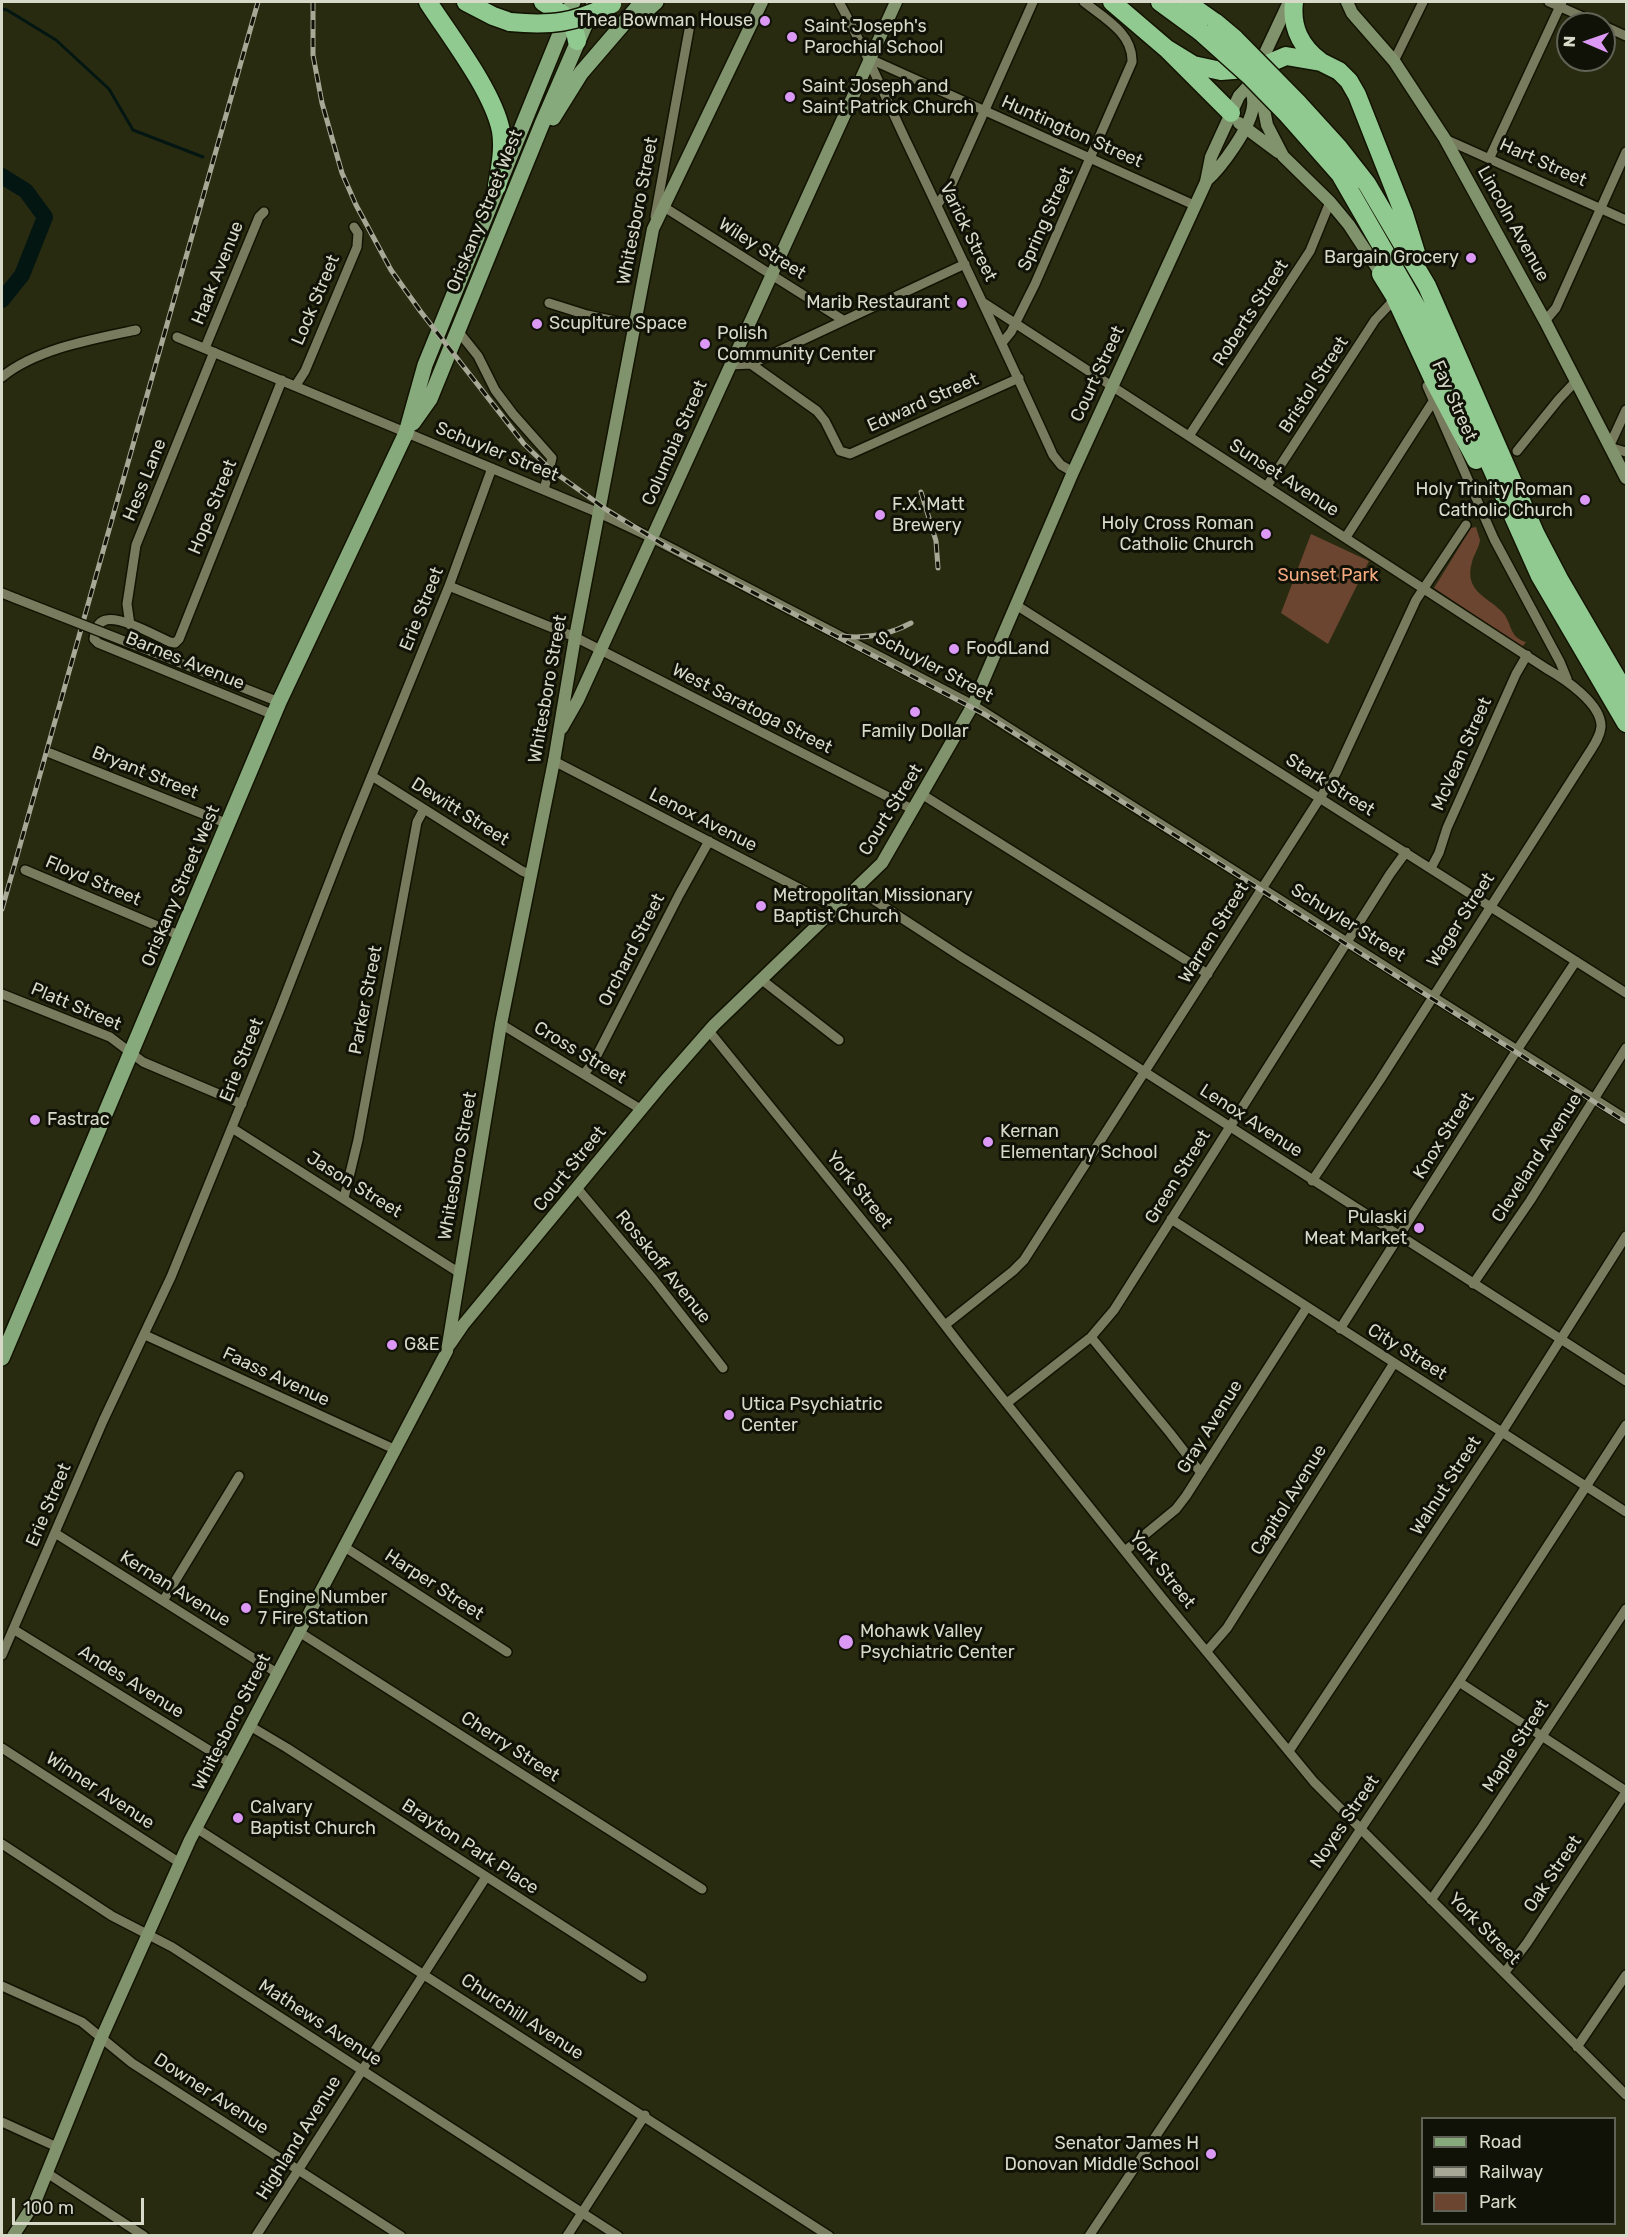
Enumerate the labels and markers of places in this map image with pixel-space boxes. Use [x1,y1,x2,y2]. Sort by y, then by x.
place label: Thea Bowman House [576,10,753,32]
marker: Thea Bowman House [758,14,772,28]
place label: Saint Joseph's Parochial School [804,16,943,58]
marker: Saint Joseph's Parochial School [785,30,799,44]
place label: Saint Joseph and Saint Patrick Church [802,76,974,118]
marker: Saint Joseph and Saint Patrick Church [783,90,797,104]
place label: Bargain Grocery [1324,247,1459,269]
marker: Bargain Grocery [1464,251,1478,265]
place label: Marib Restaurant [806,292,950,314]
marker: Marib Restaurant [955,296,969,310]
place label: Scuplture Space [549,313,687,335]
marker: Scuplture Space [530,317,544,331]
place label: Polish Community Center [717,323,876,366]
marker: Polish Community Center [698,337,712,351]
place label: Holy Trinity Roman Catholic Church [1415,479,1573,522]
marker: Holy Trinity Roman Catholic Church [1578,493,1592,507]
place label: F.X. Matt Brewery [892,494,965,536]
marker: F.X. Matt Brewery [873,508,887,522]
place label: Holy Cross Roman Catholic Church [1101,513,1254,556]
marker: Holy Cross Roman Catholic Church [1259,527,1273,541]
place label: FoodLand [966,638,1049,660]
marker: FoodLand [947,642,961,656]
marker: Family Dollar [908,705,922,719]
place label: Family Dollar [861,721,969,743]
place label: Metropolitan Missionary Baptist Church [773,885,973,928]
marker: Metropolitan Missionary Baptist Church [754,899,768,913]
place label: Fastrac [47,1109,110,1131]
marker: Fastrac [28,1113,42,1127]
place label: Kernan Elementary School [1000,1121,1158,1164]
marker: Kernan Elementary School [981,1135,995,1149]
place label: Pulaski Meat Market [1304,1207,1407,1250]
marker: Pulaski Meat Market [1412,1221,1426,1235]
place label: G&E [404,1334,440,1356]
marker: G&E [385,1338,399,1352]
place label: Utica Psychiatric Center [741,1394,883,1436]
marker: Utica Psychiatric Center [722,1408,736,1422]
place label: Engine Number 7 Fire Station [258,1587,387,1630]
marker: Engine Number 7 Fire Station [239,1601,253,1615]
place label: Mohawk Valley Psychiatric Center [860,1621,1015,1664]
marker: Mohawk Valley Psychiatric Center [837,1633,855,1651]
place label: Calvary Baptist Church [250,1797,376,1840]
marker: Calvary Baptist Church [231,1811,245,1825]
place label: Senator James H Donovan Middle School [1004,2133,1199,2176]
marker: Senator James H Donovan Middle School [1204,2147,1218,2161]

